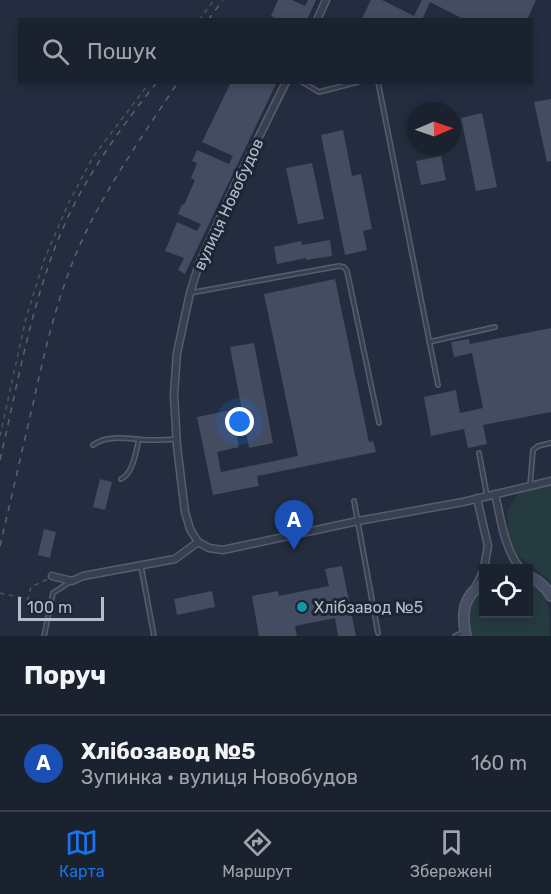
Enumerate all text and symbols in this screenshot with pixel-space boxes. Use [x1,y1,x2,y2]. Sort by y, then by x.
search box [18,18,533,84]
icon: search [39,35,72,68]
text: Пошук [87,38,157,65]
north arrow [407,102,461,156]
street label: вулиця Новобудов [190,135,267,273]
your location [225,407,254,436]
pin: A [274,500,314,550]
map controls [479,564,533,618]
button: locate [479,564,533,618]
scale bar [18,594,104,622]
text: 100 m [27,598,72,617]
place label: Хлібзавод №5 [314,598,423,617]
marker: Хлібзавод №5 [295,600,309,614]
text: Поруч [24,660,106,691]
text: Хлібозавод №5 [81,738,255,765]
text: A [36,751,51,775]
text: 160 m [471,751,527,775]
text: Зупинка · вулиця Новобудов [81,765,358,789]
tab: Карта [59,826,105,881]
tab: Маршрут [222,826,292,881]
tab: Збережені [410,826,492,881]

